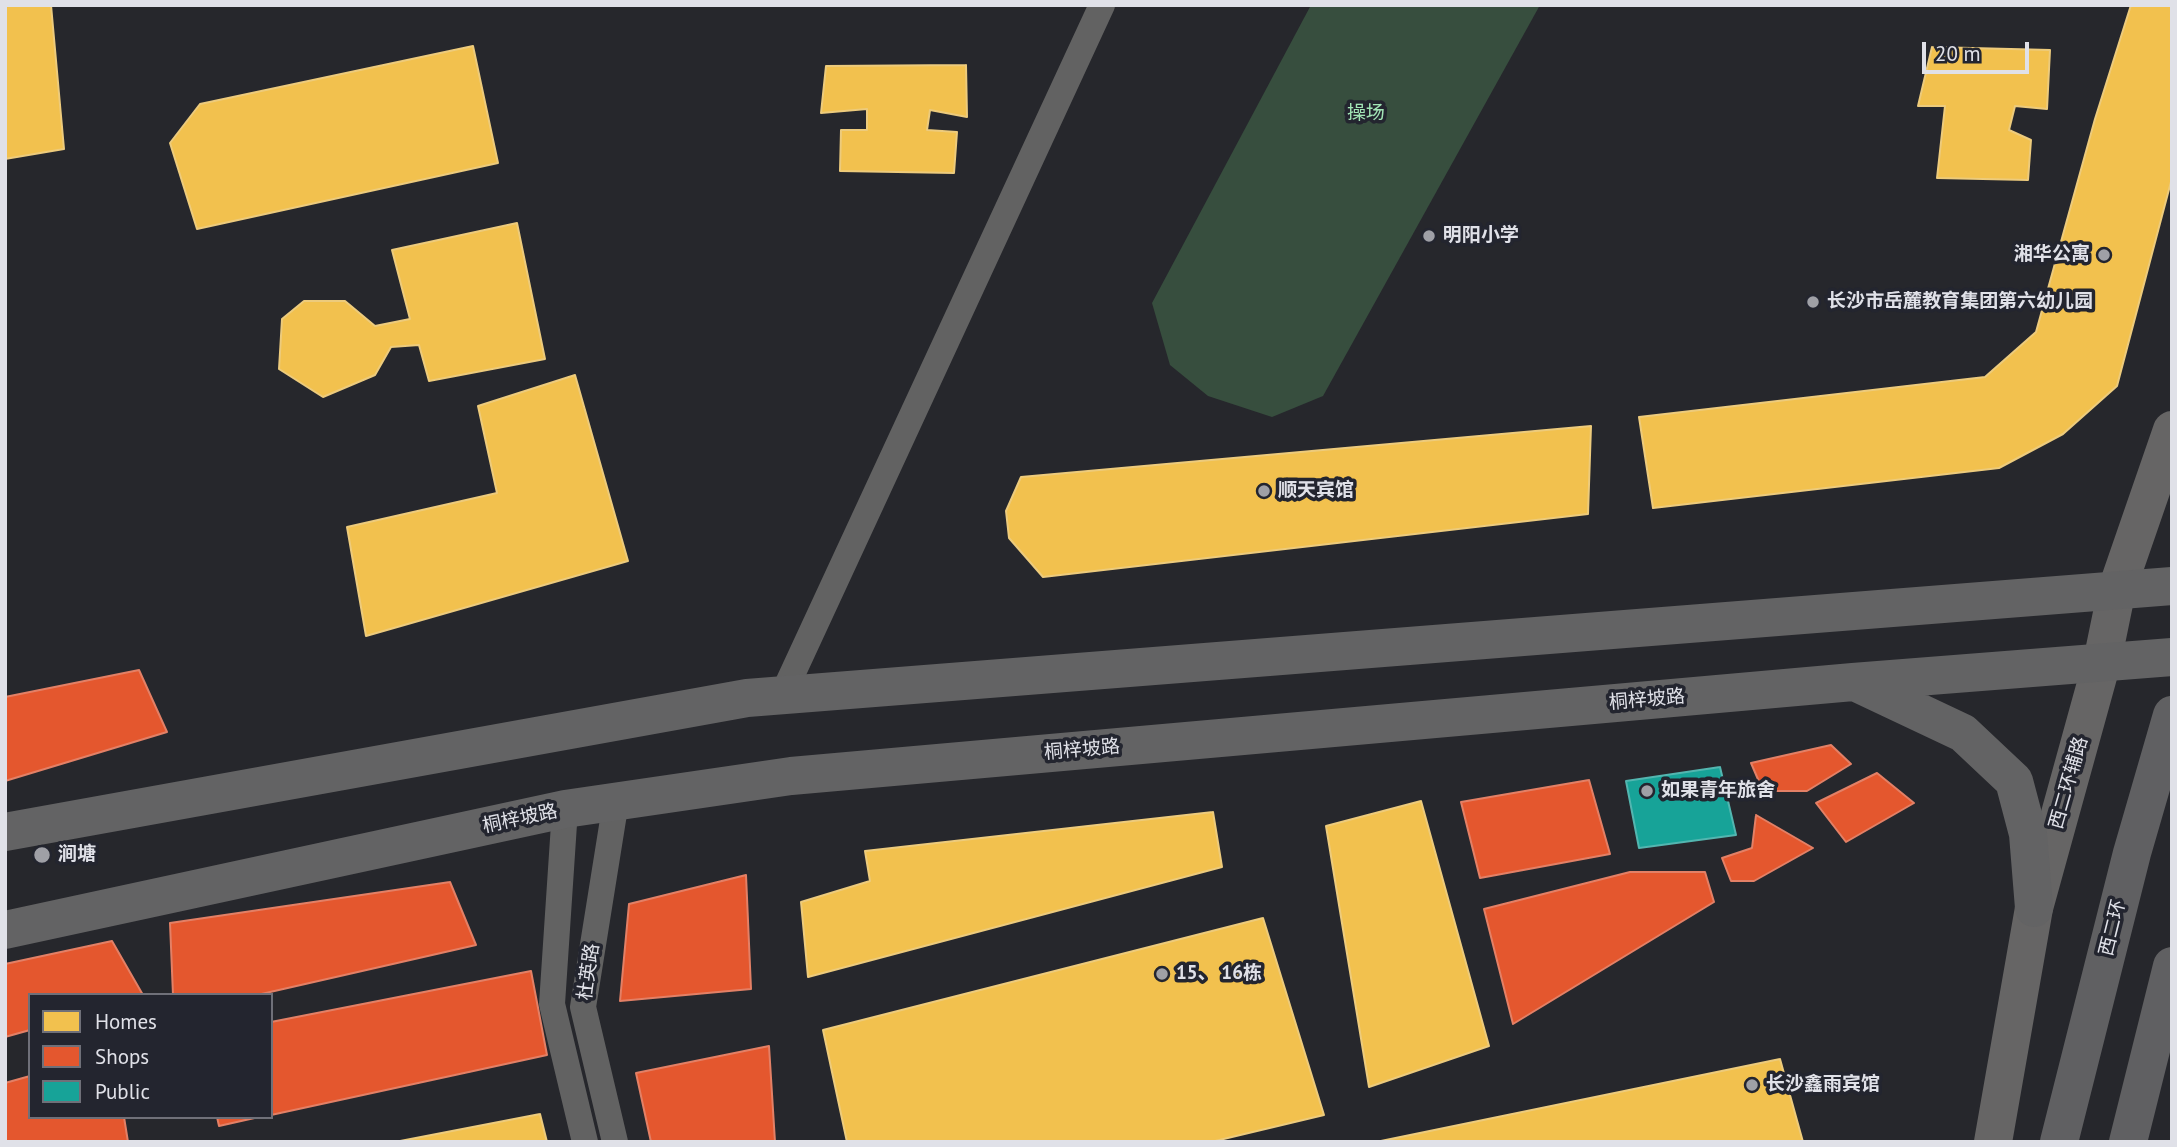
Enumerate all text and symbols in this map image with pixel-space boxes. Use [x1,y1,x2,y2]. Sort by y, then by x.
scale bar [1925,28,2032,72]
text: 20 m [1935,40,1981,67]
park label: 操场 [1347,103,1385,125]
place label: 明阳小学 [1443,225,1519,247]
marker: 明阳小学 [1421,228,1437,244]
place label: 湘华公寓 [2014,244,2090,266]
marker: 湘华公寓 [2096,247,2112,263]
place label: 长沙市岳麓教育集团第六幼儿园 [1827,291,2093,313]
marker: 长沙市岳麓教育集团第六幼儿园 [1805,294,1821,310]
place label: 顺天宾馆 [1278,480,1354,502]
marker: 顺天宾馆 [1256,483,1272,499]
street label: 桐梓坡路 [1608,685,1686,715]
street label: 西二环辅路 [2045,734,2093,832]
street label: 桐梓坡路 [1043,735,1121,765]
place label: 如果青年旅舍 [1661,780,1775,802]
marker: 如果青年旅舍 [1639,783,1655,799]
street label: 桐梓坡路 [480,800,560,838]
place label: 涧塘 [58,844,96,866]
marker: 涧塘 [32,845,52,865]
street label: 西二环 [2095,898,2131,958]
street label: 杜英路 [574,942,604,1002]
place label: 15、 16栋 [1176,963,1262,985]
marker: 15、 16栋 [1154,966,1170,982]
legend [28,993,273,1119]
text: Homes [95,1008,157,1035]
text: Shops [95,1043,149,1070]
place label: 长沙鑫雨宾馆 [1766,1074,1880,1096]
marker: 长沙鑫雨宾馆 [1744,1077,1760,1093]
text: Public [95,1078,150,1105]

